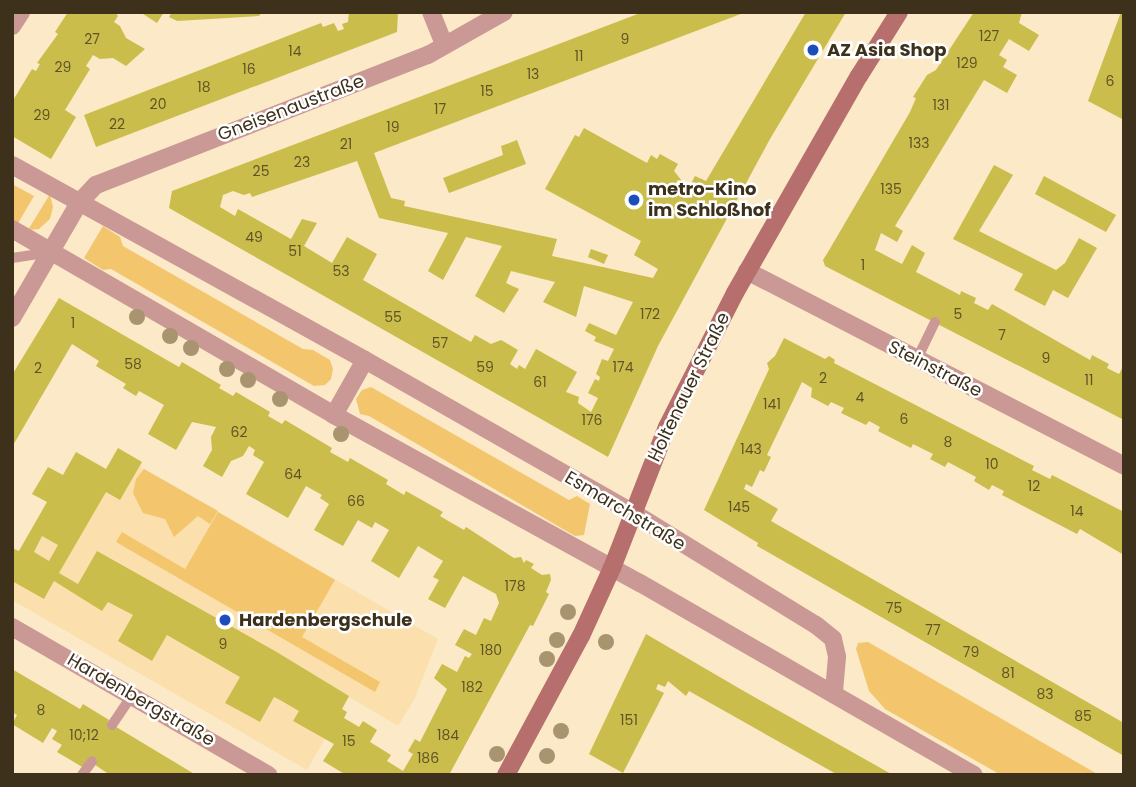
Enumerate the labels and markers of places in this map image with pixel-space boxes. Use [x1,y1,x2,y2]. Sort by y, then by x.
place label: AZ Asia Shop [827,39,946,61]
marker: AZ Asia Shop [805,42,821,58]
place label: metro-Kino im Schloßhof [648,179,771,222]
marker: metro-Kino im Schloßhof [626,192,642,208]
place label: Hardenbergschule [239,609,412,631]
marker: Hardenbergschule [217,612,233,628]

